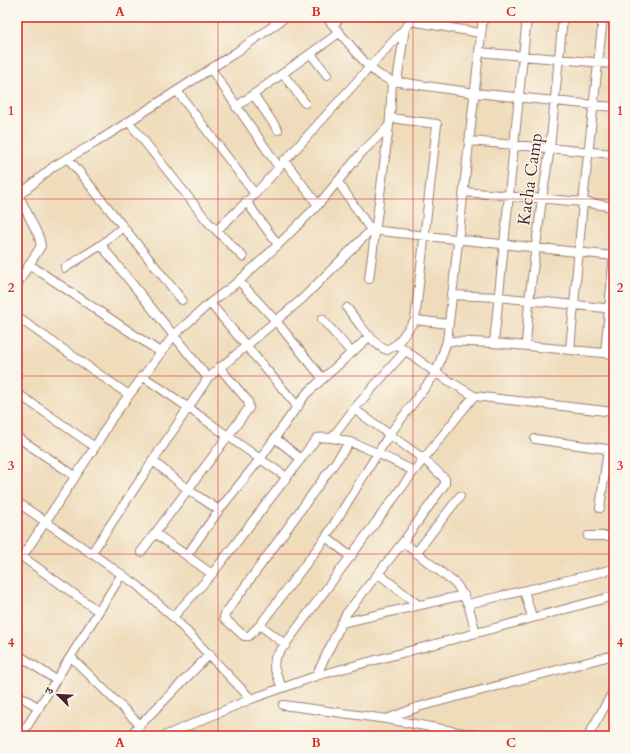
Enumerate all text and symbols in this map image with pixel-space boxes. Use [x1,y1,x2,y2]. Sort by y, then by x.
text: A [115,3,125,21]
text: B [311,3,321,21]
text: C [506,3,516,21]
text: 1 [8,102,14,120]
text: 1 [617,102,623,120]
street label: Kacha Camp [512,131,548,227]
text: 2 [8,279,15,297]
text: 2 [617,279,624,297]
text: 3 [8,457,15,475]
text: 3 [617,457,624,475]
text: 4 [8,634,15,652]
text: 4 [617,634,624,652]
north arrow [38,675,78,715]
text: उ [41,684,58,698]
text: A [115,734,125,752]
text: B [311,734,321,752]
text: C [506,734,516,752]

